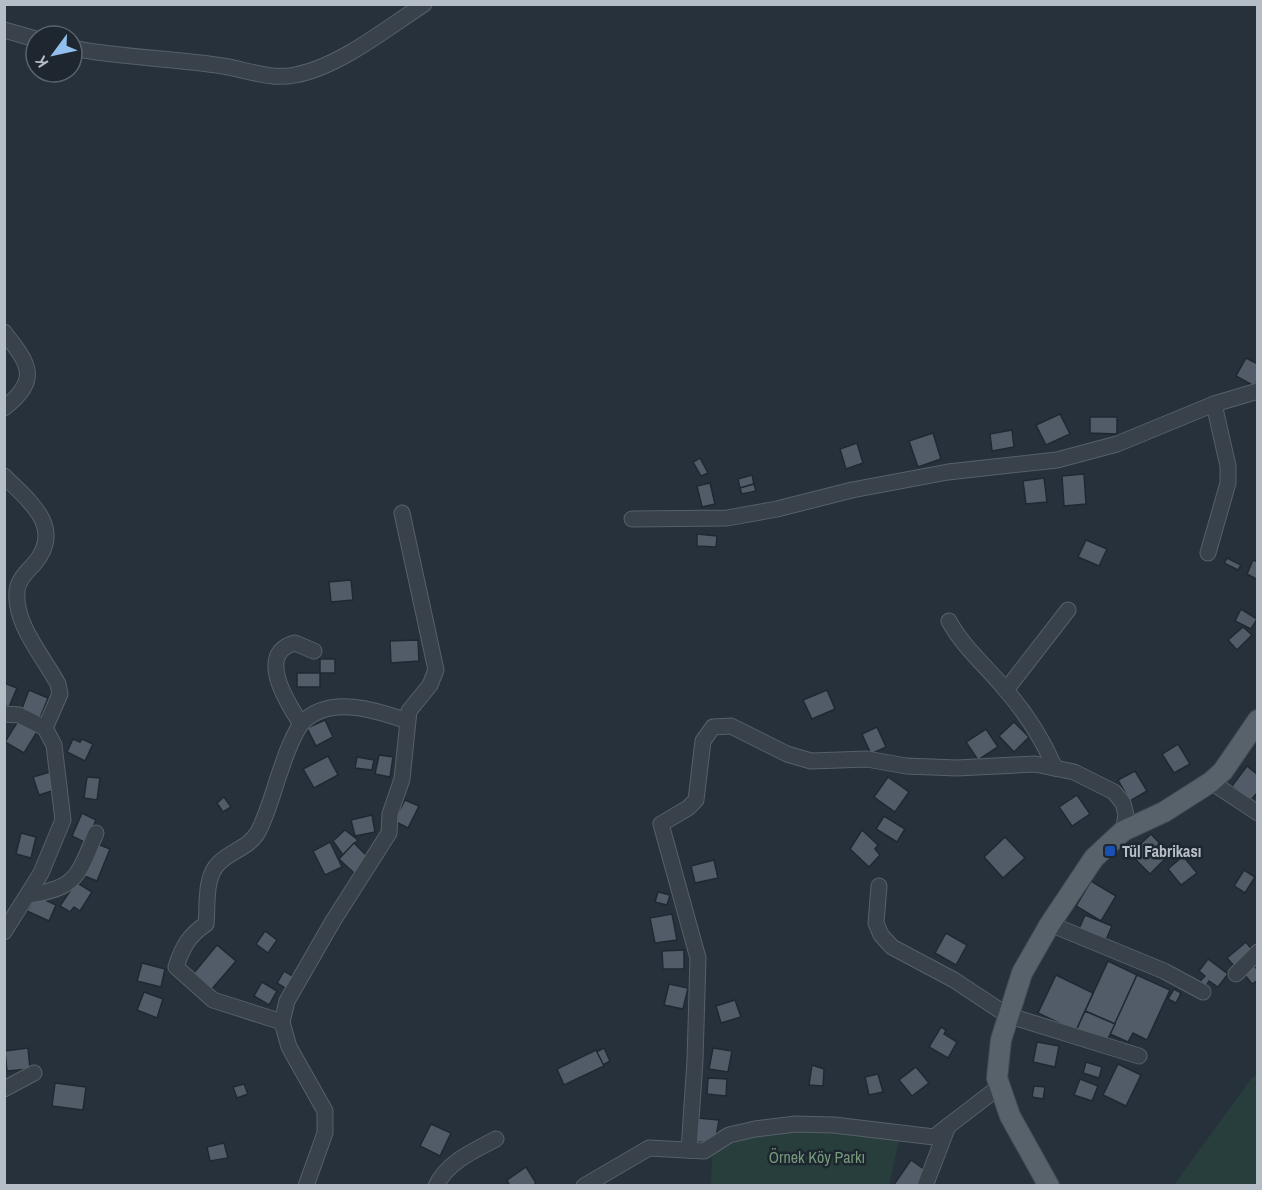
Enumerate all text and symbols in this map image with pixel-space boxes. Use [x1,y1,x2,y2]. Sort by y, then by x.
north arrow [24,24,84,84]
text: K [29,52,53,72]
place label: Tül Fabrikası [1122,840,1201,862]
marker: Tül Fabrikası [1103,844,1117,858]
park label: Örnek Köy Parkı [769,1146,865,1168]

